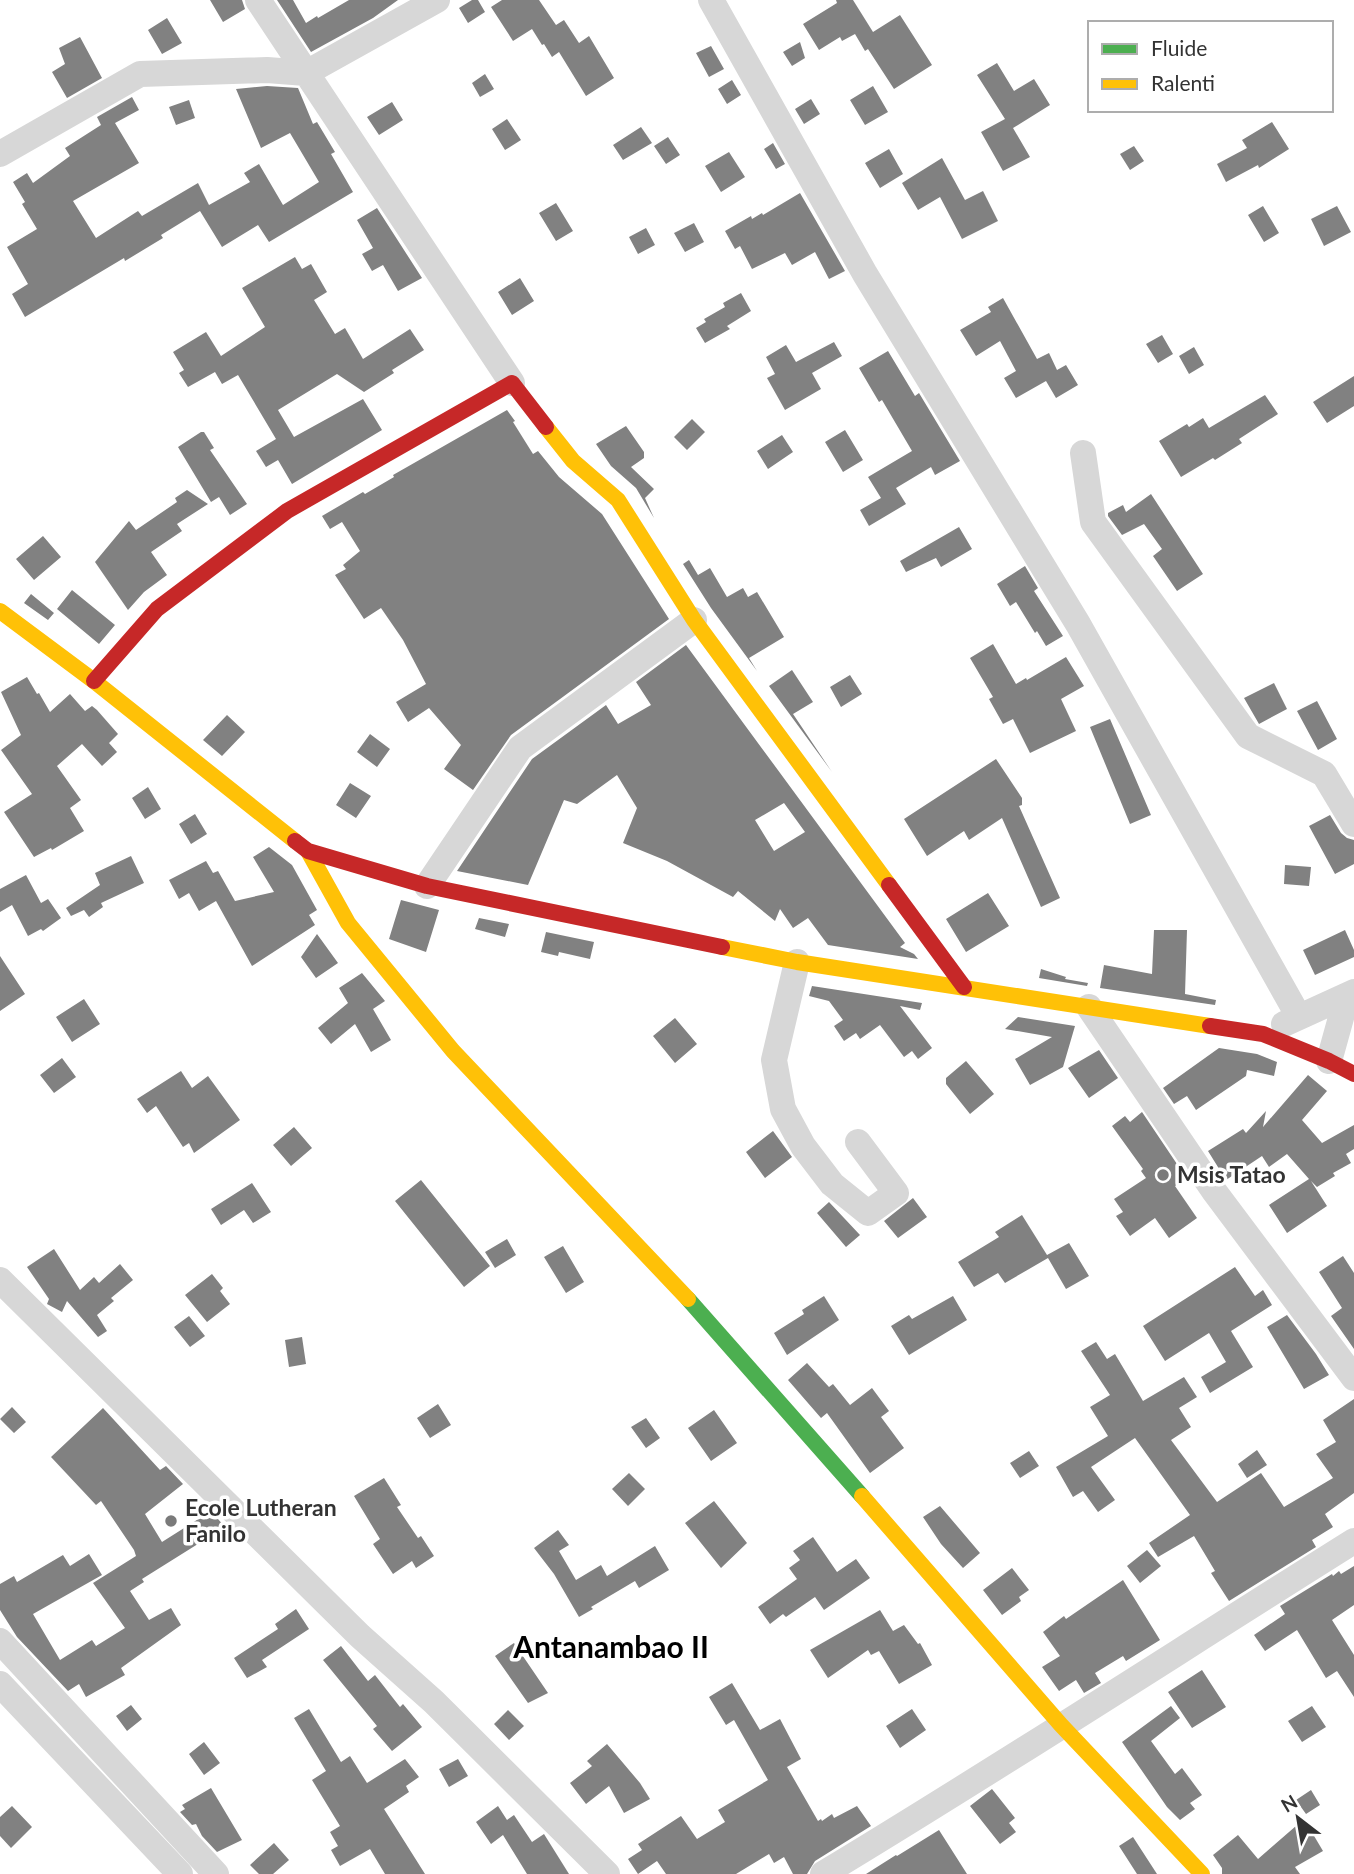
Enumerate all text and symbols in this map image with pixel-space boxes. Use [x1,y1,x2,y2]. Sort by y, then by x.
legend [1088,21,1333,112]
text: Fluide [1151,35,1207,60]
text: Ralenti [1151,70,1215,95]
place label: Msis Tatao [1177,1160,1286,1188]
marker: Msis Tatao [1155,1167,1171,1183]
place label: Ecole Lutheran Fanilo [185,1493,337,1547]
marker: Ecole Lutheran Fanilo [163,1513,179,1529]
district label: Antanambao II [512,1628,709,1664]
north arrow [1263,1783,1333,1853]
text: N [1277,1789,1301,1817]

